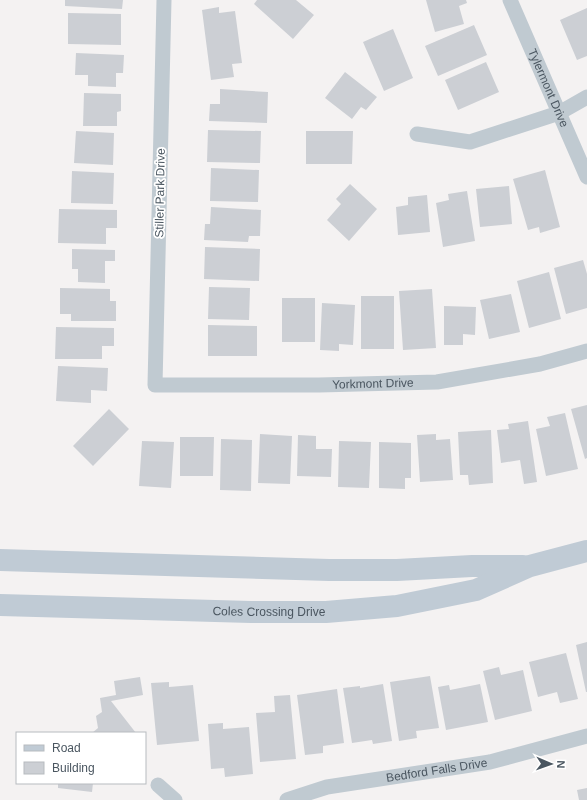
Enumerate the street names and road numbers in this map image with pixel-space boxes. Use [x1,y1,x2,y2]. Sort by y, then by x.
street label: Tylermont Drive [525,47,572,130]
street label: Stiller Park Drive [152,148,168,238]
street label: Yorkmont Drive [332,376,414,392]
street label: Coles Crossing Drive [212,604,326,619]
street label: Bedford Falls Drive [385,755,489,785]

